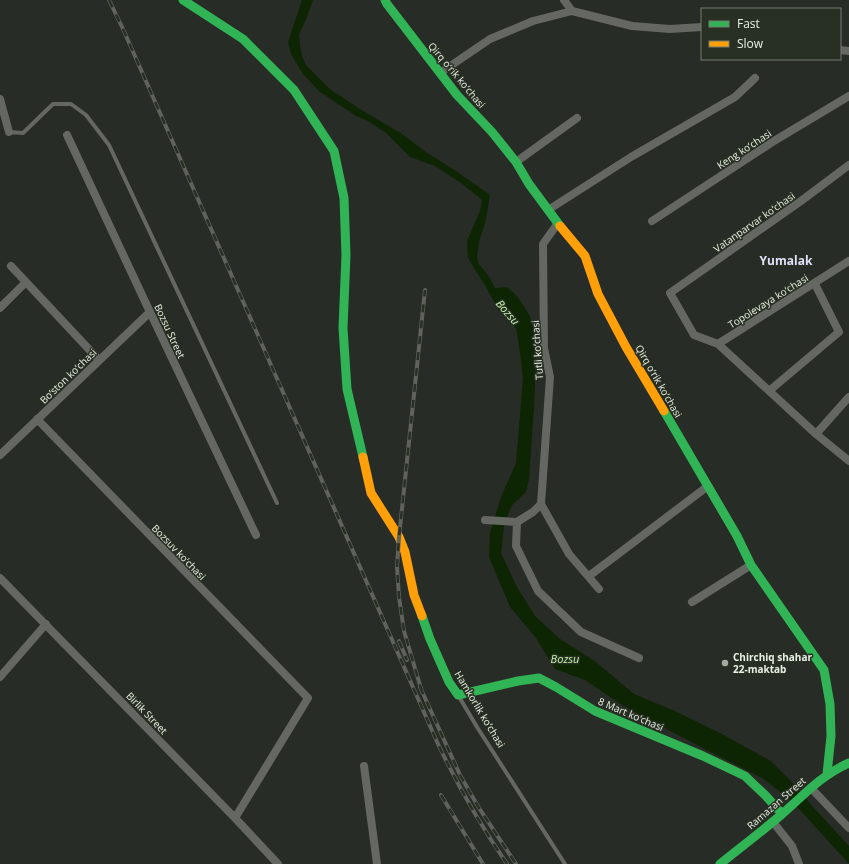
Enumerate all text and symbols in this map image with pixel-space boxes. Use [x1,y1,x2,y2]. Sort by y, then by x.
legend [701,8,841,60]
text: Fast [737,15,760,32]
text: Slow [737,35,764,52]
street label: Qirq o‘rik ko‘chasi [425,39,489,111]
street label: Keng ko‘chasi [714,126,774,172]
street label: Vatanparvar ko‘chasi [710,189,798,255]
district label: Yumalak [760,252,813,269]
street label: Topolevaya ko‘chasi [725,271,811,331]
water label: Bozsu [493,296,523,328]
street label: Bozsu Street [151,301,189,361]
street label: Tutli ko‘chasi [528,320,546,380]
street label: Qirq o‘rik ko‘chasi [632,342,686,420]
street label: Bo‘ston ko‘chasi [37,345,99,407]
street label: Bozsuv ko‘chasi [149,521,209,583]
place label: Chirchiq shahar 22-maktab [733,650,812,676]
water label: Bozsu [551,651,579,666]
marker: Chirchiq shahar 22-maktab [720,658,730,668]
street label: Hamkorlik ko‘chasi [452,668,508,750]
street label: Birlik Street [123,689,171,738]
street label: 8 Mart ko‘chasi [596,694,666,734]
street label: Ramazan Street [744,773,809,832]

